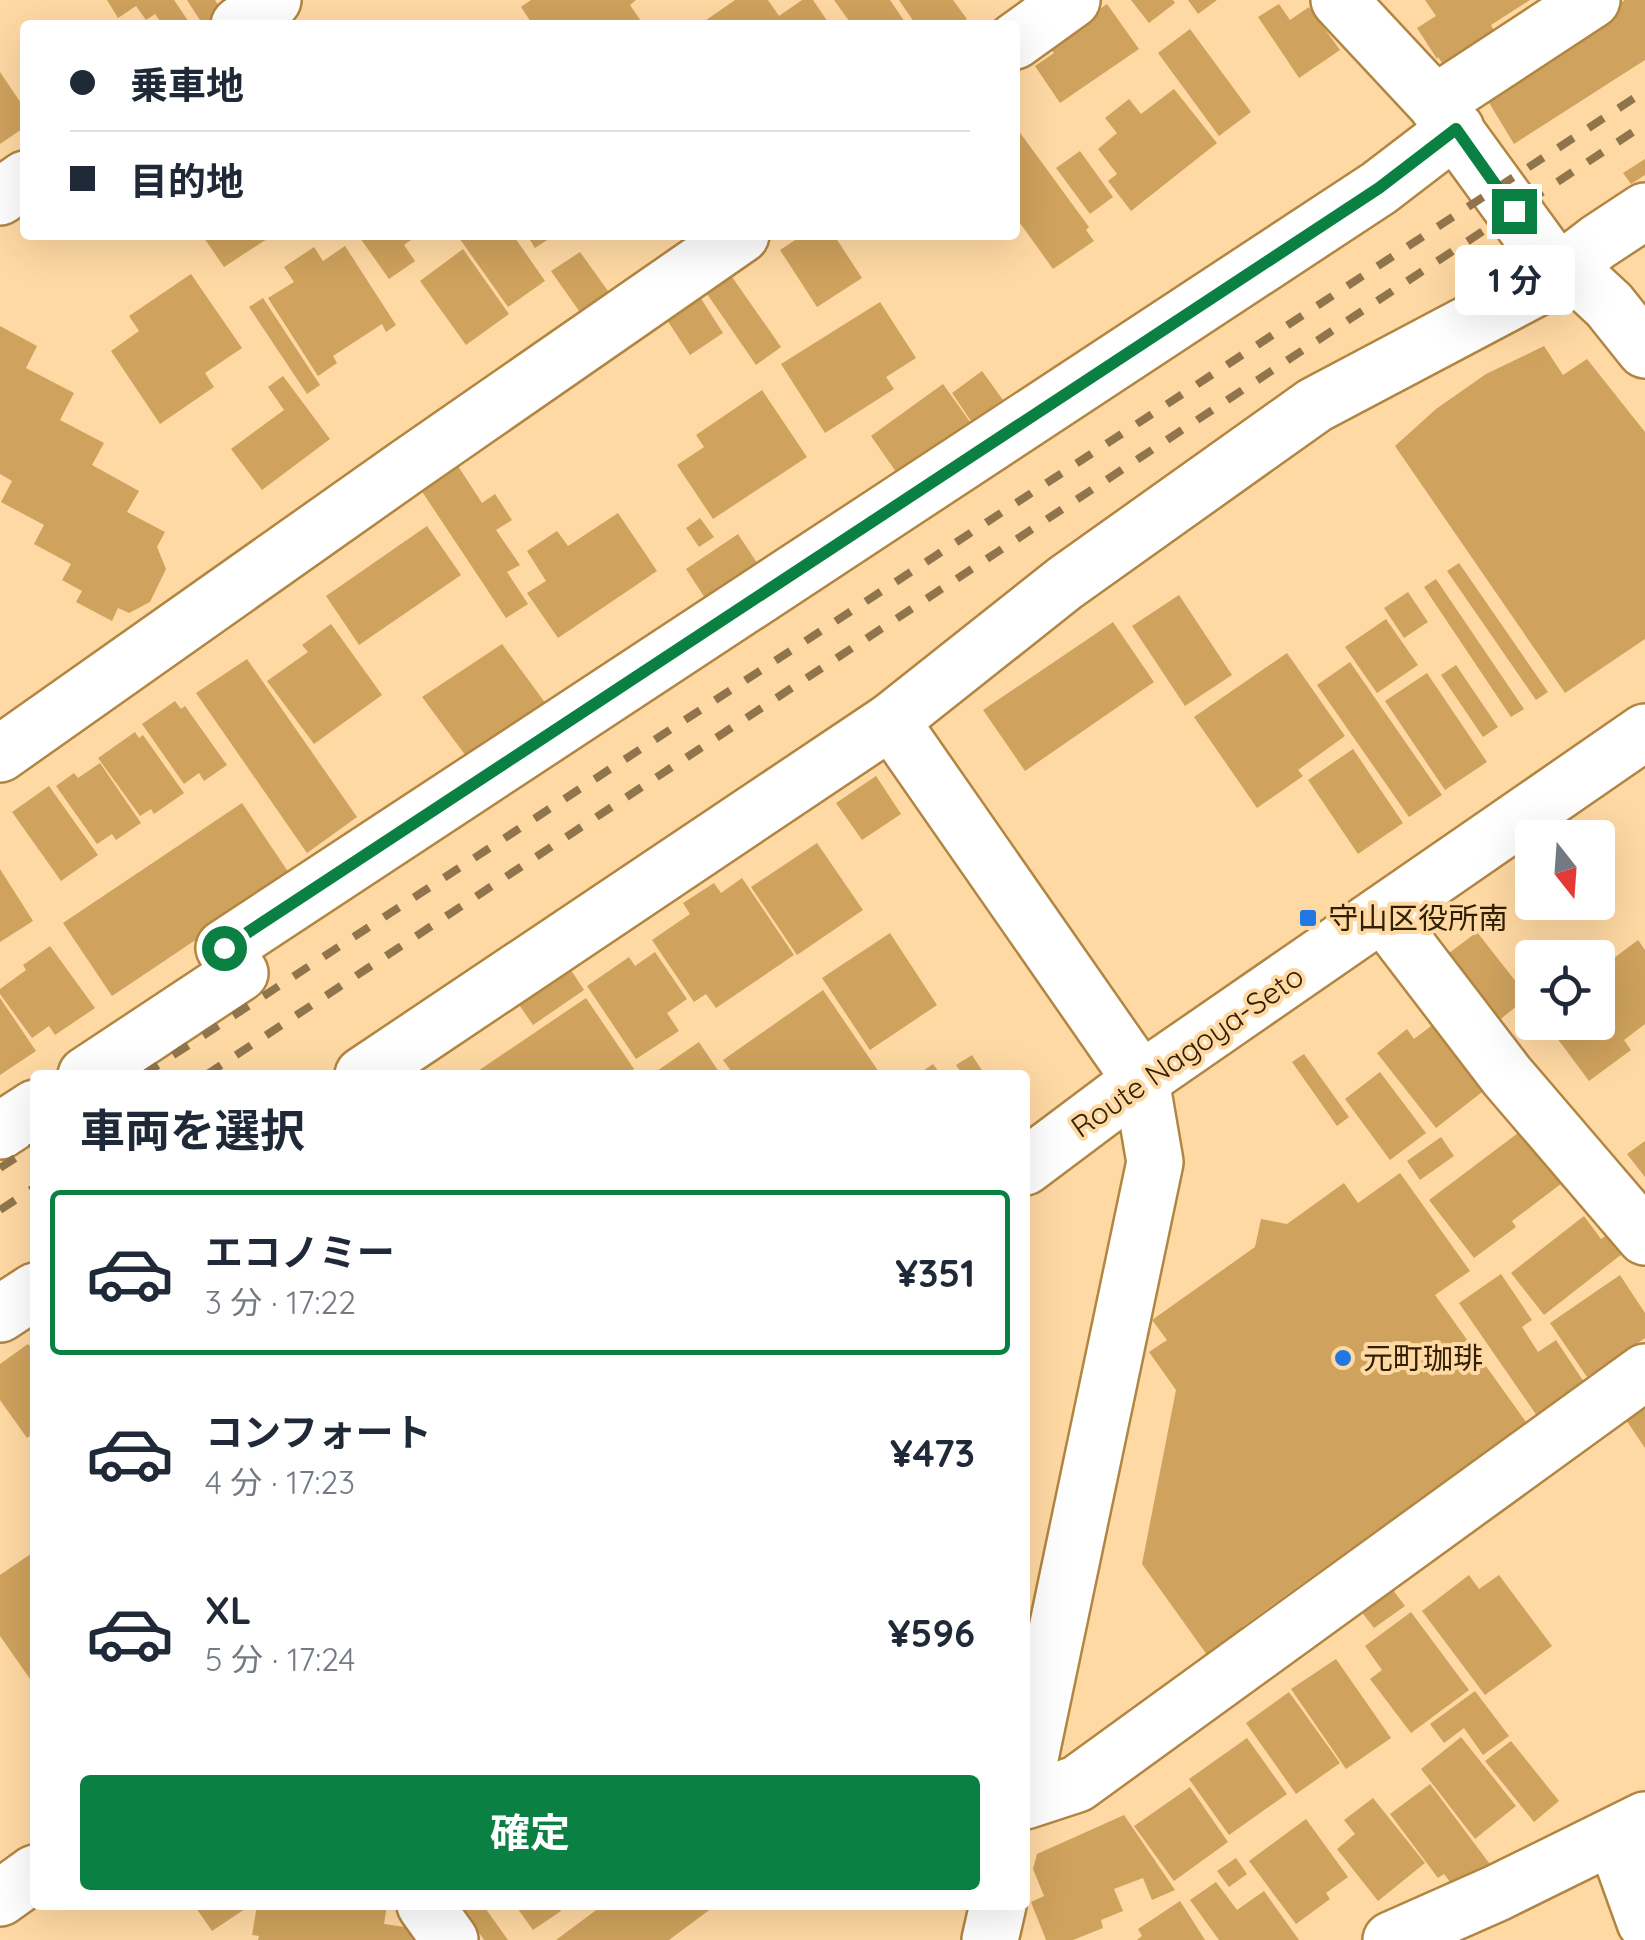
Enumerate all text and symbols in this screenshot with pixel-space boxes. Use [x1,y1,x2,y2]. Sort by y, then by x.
text: 乗車地 [130,61,244,109]
text: 目的地 [130,157,244,205]
route end [1492,189,1537,234]
callout: 1 分 [1454,246,1574,316]
text: 1 分 [1488,260,1542,300]
north arrow [1515,820,1615,920]
map controls [1515,820,1615,1040]
place label: 守山区役所南 [1328,899,1508,937]
marker: 守山区役所南 [1297,907,1319,929]
route start [202,926,247,971]
button: locate [1515,940,1615,1040]
street label: Route Nagoya-Seto [1063,956,1311,1146]
text: 車両を選択 [80,1102,305,1158]
icon: car [85,1228,175,1318]
text: エコノミー [205,1228,395,1276]
text: ¥351 [895,1249,975,1297]
text: 3 分 · 17:22 [205,1282,356,1322]
place label: 元町珈琲 [1363,1339,1483,1377]
marker: 元町珈琲 [1332,1347,1354,1369]
icon: car [85,1408,175,1498]
text: コンフォート [205,1408,432,1456]
text: ¥473 [890,1429,975,1477]
text: 4 分 · 17:23 [205,1462,355,1502]
text: XL [205,1586,251,1634]
icon: car [85,1588,175,1678]
text: ¥596 [888,1609,975,1657]
text: 5 分 · 17:24 [205,1639,355,1679]
button: 確定 [80,1775,980,1890]

